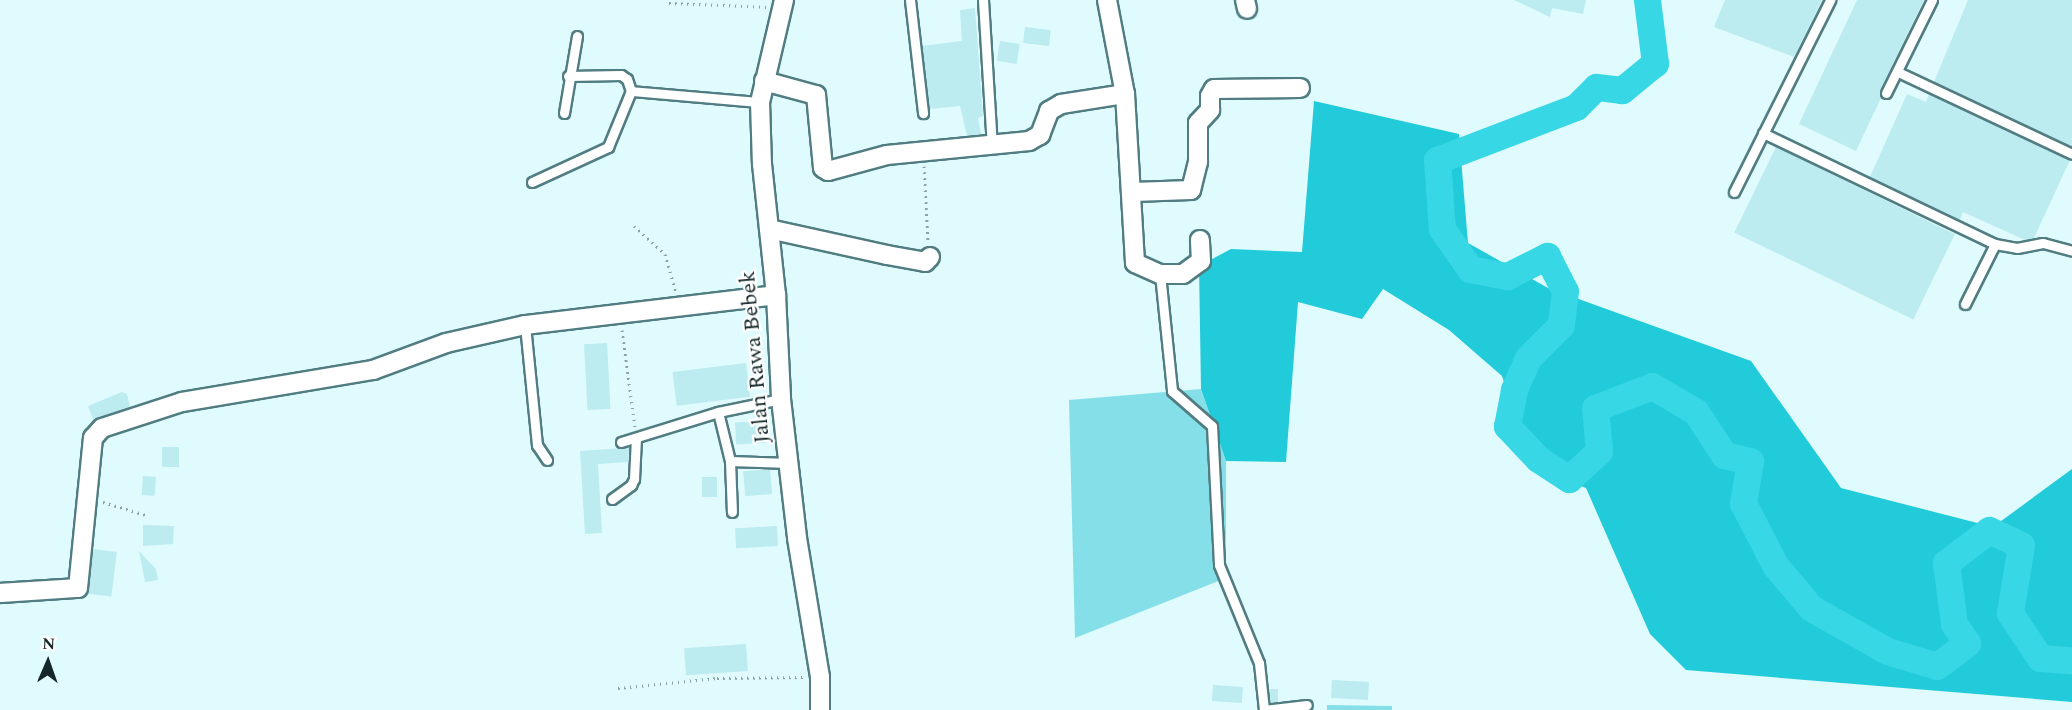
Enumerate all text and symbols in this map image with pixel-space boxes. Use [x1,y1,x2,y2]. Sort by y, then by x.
street label: Jalan Rawa Bebek [734,270,776,444]
north arrow [18,632,78,692]
text: N [42,632,56,656]

